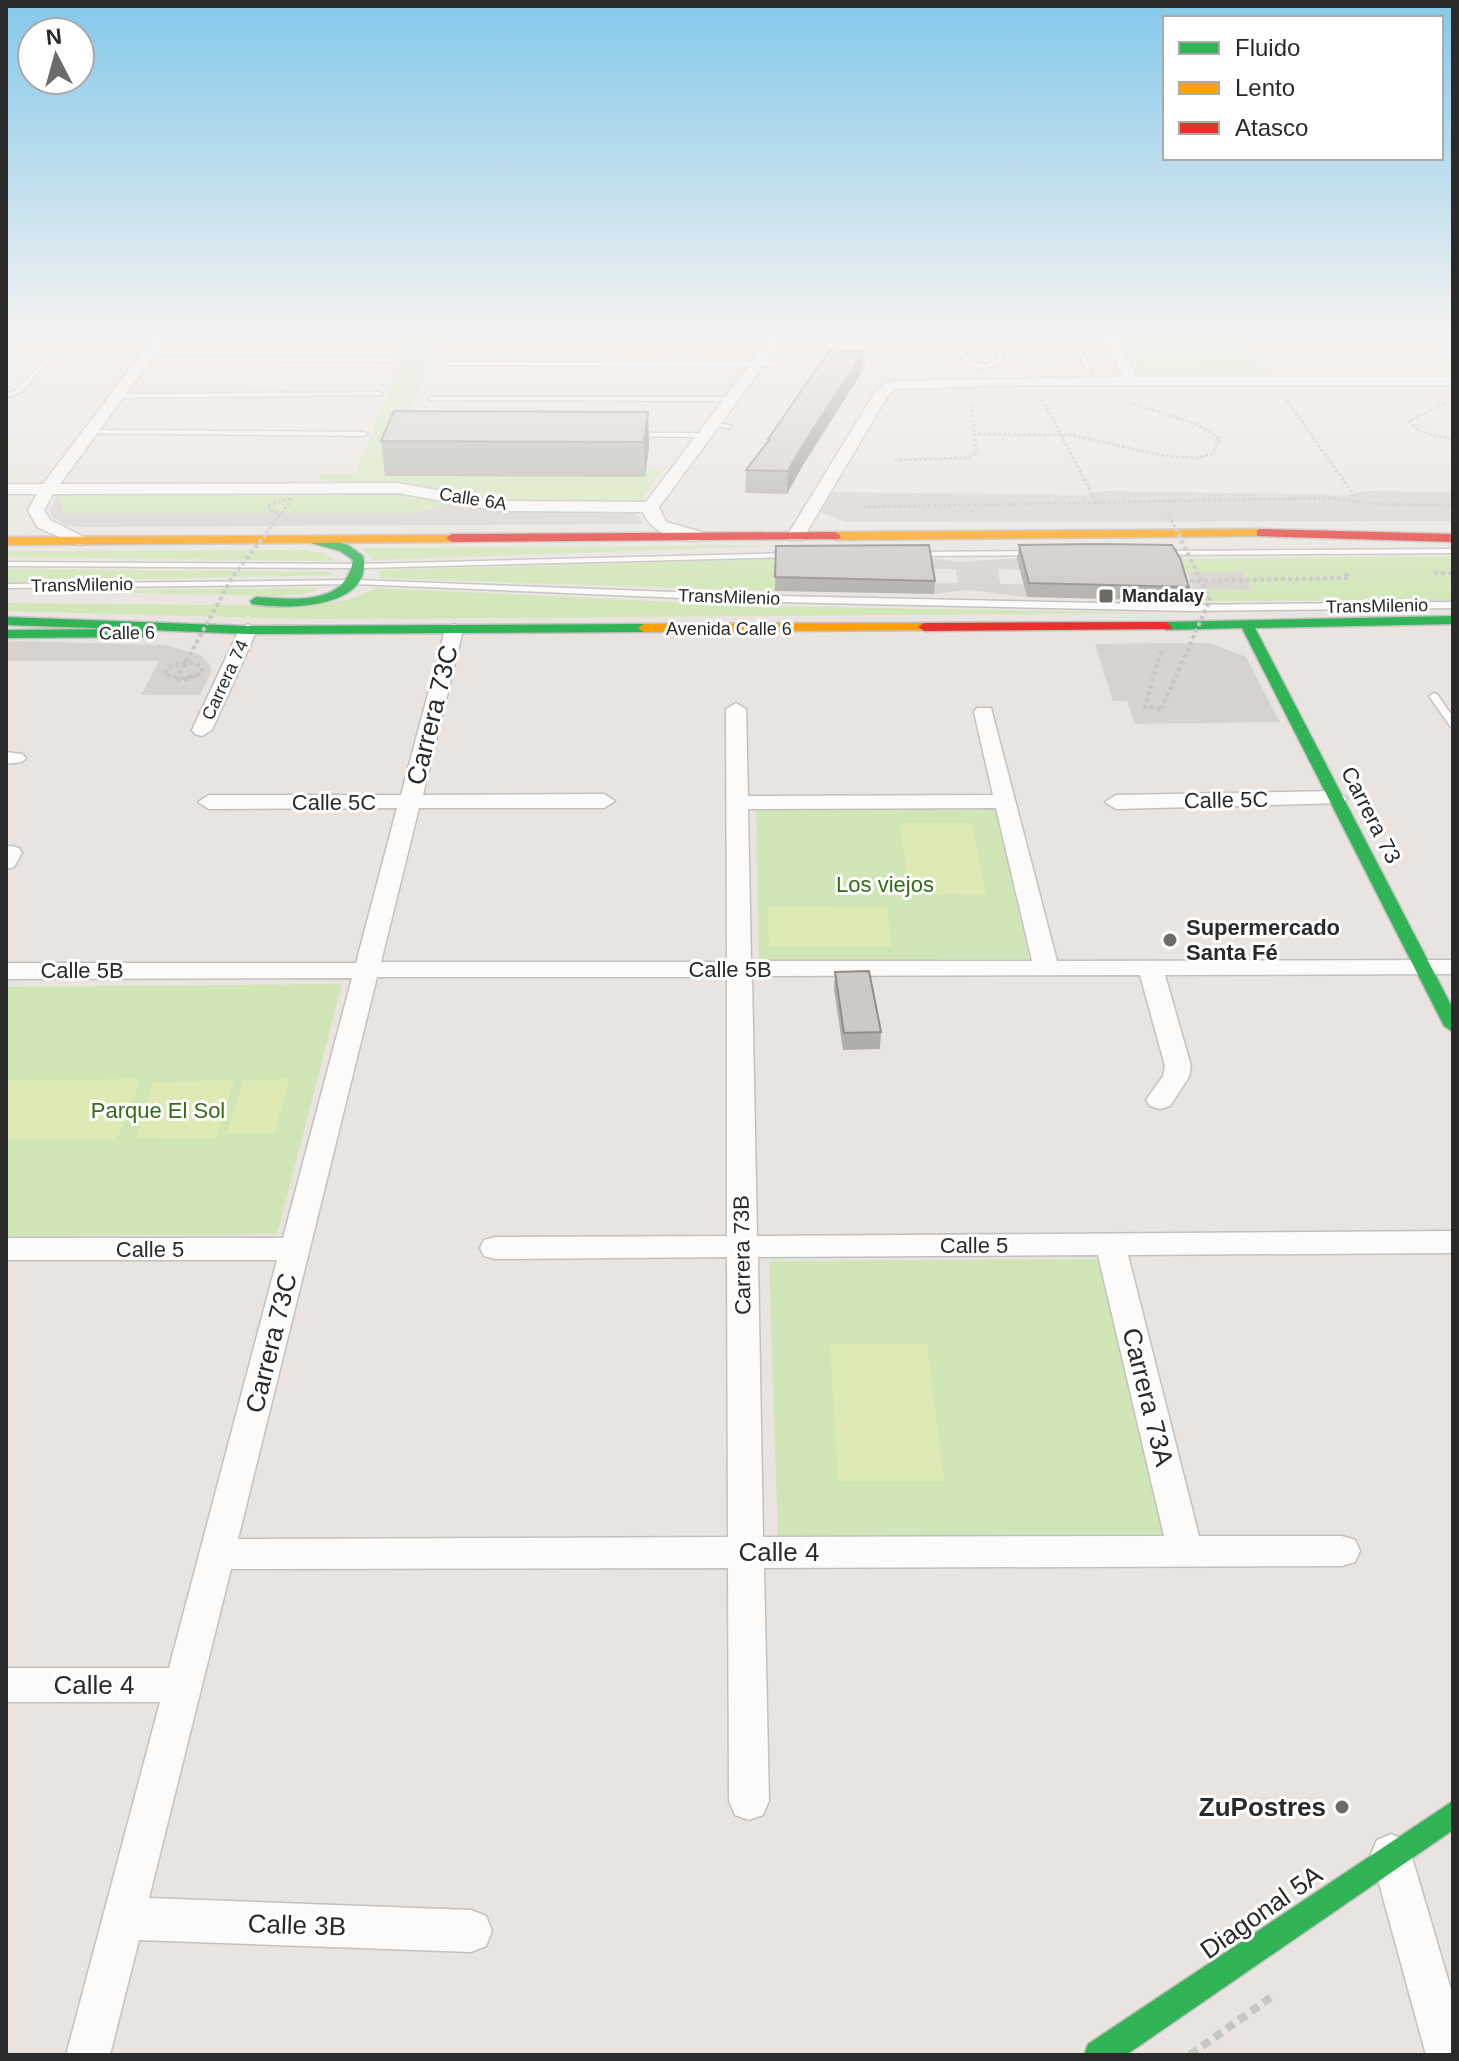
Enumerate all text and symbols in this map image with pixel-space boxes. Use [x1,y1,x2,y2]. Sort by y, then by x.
north arrow [16,16,96,96]
legend [1163,16,1443,160]
text: N [45,23,63,50]
text: Fluido [1235,34,1300,61]
text: Lento [1235,74,1295,101]
text: Atasco [1235,114,1308,141]
street label: Calle 6A [438,484,508,514]
street label: TransMilenio [31,574,133,596]
street label: TransMilenio [677,585,781,609]
place label: Mandalay [1122,586,1204,606]
marker: Mandalay [1097,587,1115,605]
street label: TransMilenio [1326,595,1428,617]
street label: Avenida Calle 6 [666,619,792,639]
street label: Calle 6 [99,623,155,643]
street label: Carrera 74 [198,637,252,723]
street label: Carrera 73C [400,642,464,788]
street label: Carrera 73 [1336,762,1406,868]
street label: Calle 5C [1184,787,1269,813]
street label: Calle 5C [292,790,376,815]
park label: Los viejos [836,872,934,897]
place label: Supermercado Santa Fé [1186,915,1340,965]
marker: Supermercado Santa Fé [1161,931,1179,949]
street label: Calle 5B [688,957,772,982]
street label: Calle 5B [40,958,124,983]
park label: Parque El Sol [91,1098,225,1123]
street label: Carrera 73B [728,1195,756,1315]
street label: Calle 5 [940,1233,1008,1258]
street label: Calle 5 [116,1237,184,1262]
street label: Carrera 73C [239,1270,303,1416]
street label: Carrera 73A [1116,1325,1180,1470]
street label: Calle 4 [739,1537,819,1567]
street label: Calle 4 [54,1670,134,1700]
place label: ZuPostres [1199,1792,1326,1822]
marker: ZuPostres [1333,1798,1351,1816]
street label: Diagonal 5A [1194,1859,1328,1965]
street label: Calle 3B [247,1908,347,1942]

